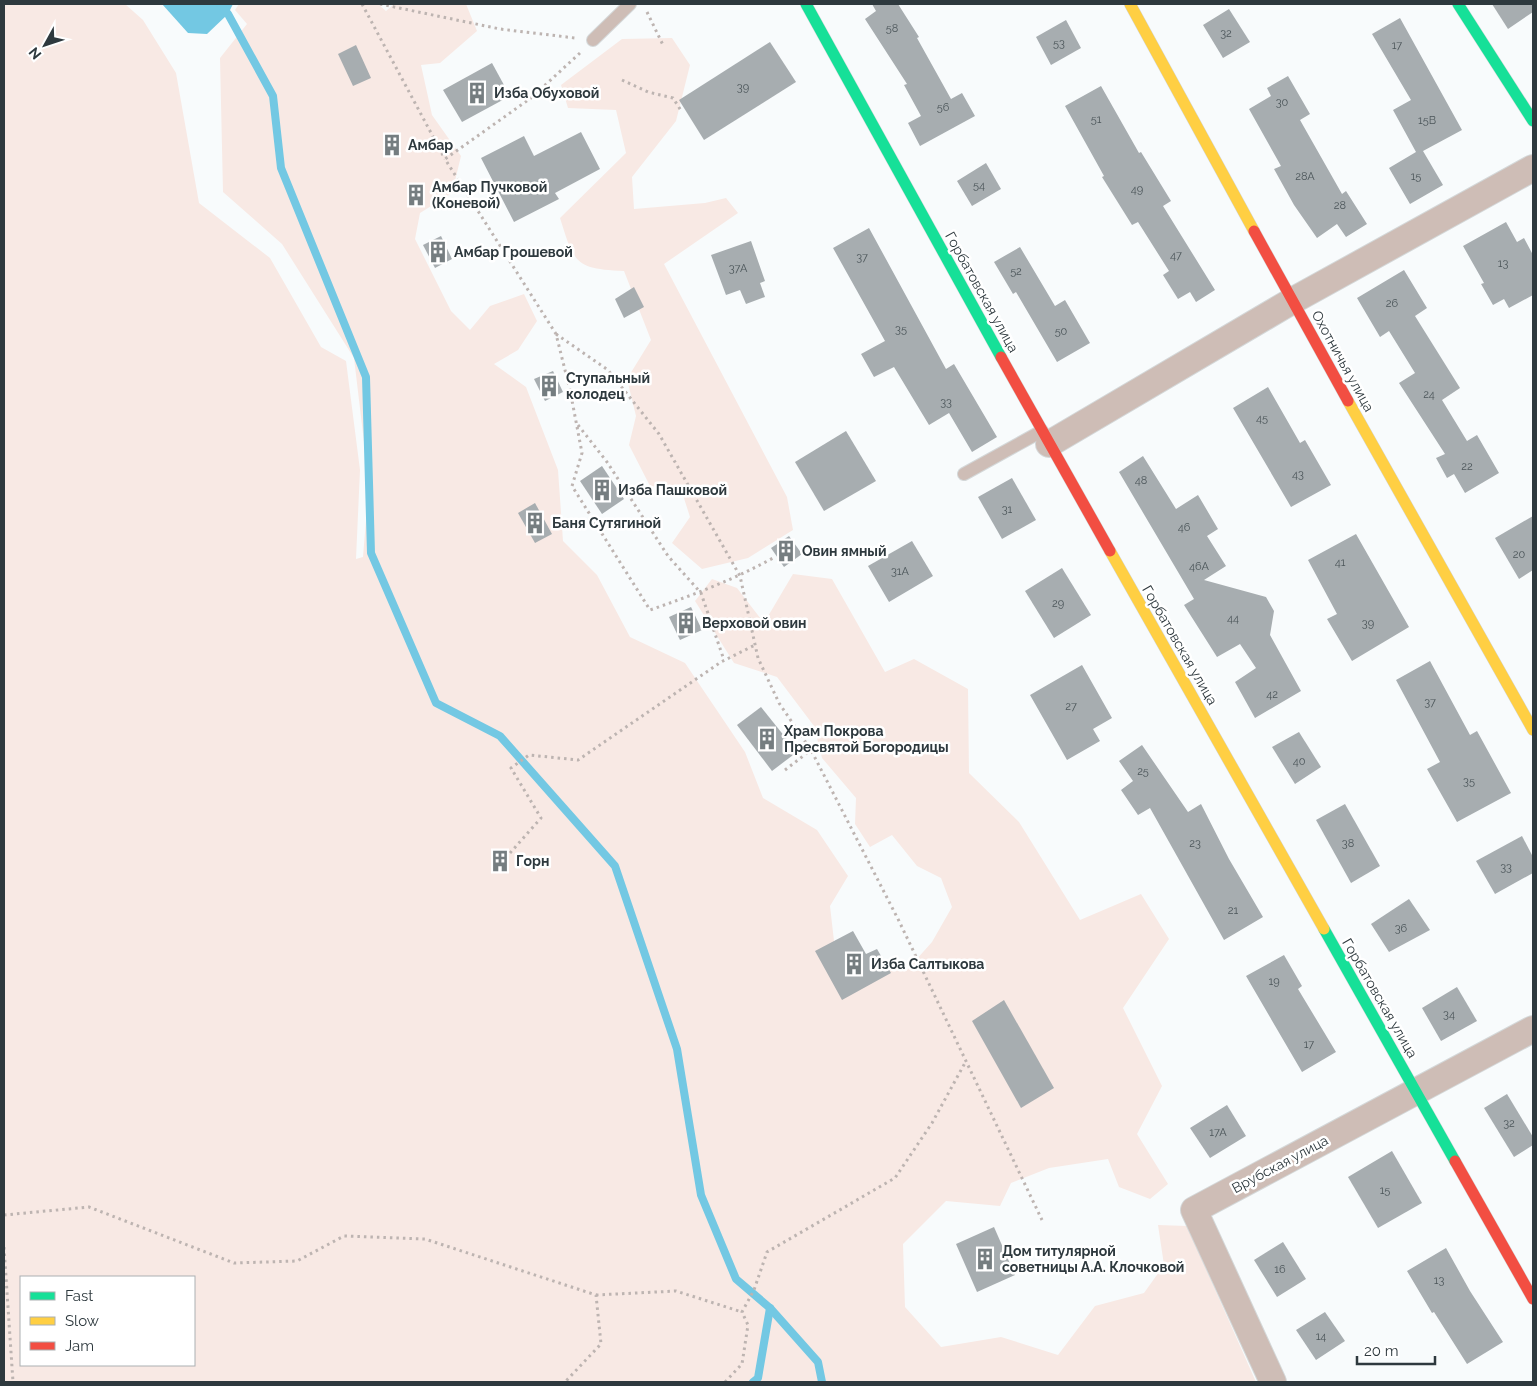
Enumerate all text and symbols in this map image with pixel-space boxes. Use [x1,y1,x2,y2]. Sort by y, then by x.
north arrow [20,20,70,70]
house number: 58 [886,22,898,35]
house number: 32 [1220,27,1232,40]
house number: 53 [1053,37,1065,50]
house number: 17 [1392,39,1402,52]
text: N [25,44,45,63]
building icon: Изба Обуховой [464,80,490,106]
house number: 39 [737,81,749,94]
place label: Изба Обуховой [494,85,599,101]
house number: 30 [1276,96,1289,109]
house number: 56 [937,101,950,114]
house number: 51 [1091,113,1102,126]
house number: 15В [1418,114,1436,127]
building icon: Амбар [379,132,405,158]
place label: Амбар [408,137,453,153]
house number: 28А [1295,170,1315,183]
house number: 15 [1411,170,1421,183]
place label: Амбар Пучковой (Коневой) [432,179,547,211]
house number: 54 [973,179,985,192]
building icon: Амбар Пучковой (Коневой) [403,182,429,208]
house number: 49 [1131,183,1143,196]
house number: 28 [1334,199,1346,212]
street label: Горбатовская улица [942,229,1022,355]
building icon: Амбар Грошевой [425,239,451,265]
place label: Амбар Грошевой [454,244,573,260]
house number: 47 [1170,249,1182,262]
house number: 37 [856,251,868,264]
house number: 13 [1498,257,1508,270]
house number: 37А [729,262,748,275]
house number: 52 [1010,265,1022,278]
house number: 26 [1386,297,1399,310]
street label: Охотничья улица [1309,308,1377,414]
house number: 35 [895,323,907,336]
house number: 50 [1055,325,1068,338]
place label: Ступальный колодец [566,370,650,402]
building icon: Ступальный колодец [536,373,562,399]
house number: 24 [1423,388,1435,401]
house number: 33 [940,396,952,409]
house number: 45 [1256,412,1268,425]
house number: 22 [1461,460,1473,473]
house number: 43 [1292,468,1304,481]
house number: 48 [1135,474,1147,487]
building icon: Изба Пашковой [589,477,615,503]
place label: Изба Пашковой [618,482,727,498]
house number: 31 [1002,503,1013,516]
building icon: Баня Сутягиной [522,510,548,536]
place label: Баня Сутягиной [552,515,661,531]
house number: 46 [1178,521,1191,534]
building icon: Овин ямный [773,538,799,564]
place label: Овин ямный [802,543,887,559]
house number: 20 [1513,548,1525,561]
house number: 41 [1335,556,1346,569]
house number: 46А [1189,560,1210,573]
house number: 31А [891,565,910,578]
street label: Горбатовская улица [1139,582,1221,708]
house number: 29 [1052,597,1064,610]
building icon: Верховой овин [673,610,699,636]
house number: 44 [1227,612,1239,625]
place label: Верховой овин [702,615,806,631]
house number: 39 [1362,617,1374,630]
house number: 42 [1266,688,1278,701]
house number: 37 [1424,696,1436,709]
house number: 27 [1065,700,1077,713]
place label: Храм Покрова Пресвятой Богородицы [783,723,949,755]
building icon: Храм Покрова Пресвятой Богородицы [754,726,780,752]
house number: 40 [1293,755,1306,768]
house number: 25 [1137,765,1149,778]
house number: 35 [1463,775,1475,788]
house number: 23 [1189,837,1201,850]
house number: 38 [1342,837,1354,850]
building icon: Горн [487,848,513,874]
place label: Горн [516,853,549,869]
house number: 33 [1500,861,1512,874]
house number: 21 [1228,904,1239,917]
house number: 36 [1395,922,1408,935]
street label: Горбатовская улица [1339,935,1421,1061]
building icon: Изба Салтыкова [841,951,867,977]
place label: Изба Салтыкова [871,956,984,972]
house number: 19 [1268,975,1280,988]
house number: 34 [1443,1008,1455,1021]
house number: 17 [1304,1038,1314,1051]
house number: 32 [1503,1117,1515,1130]
house number: 17А [1209,1126,1227,1139]
street label: Врубская улица [1229,1132,1331,1196]
house number: 15 [1380,1184,1390,1197]
place label: Дом титулярной советницы А.А. Клочковой [1002,1243,1184,1275]
building icon: Дом титулярной советницы А.А. Клочковой [972,1246,998,1272]
house number: 16 [1274,1263,1286,1276]
house number: 13 [1434,1274,1444,1287]
legend [20,1276,195,1366]
text: Fast [65,1287,93,1305]
text: Slow [65,1312,99,1330]
house number: 14 [1316,1330,1326,1343]
scale bar [1357,1334,1434,1366]
text: Jam [65,1337,94,1355]
text: 20 m [1364,1342,1399,1360]

